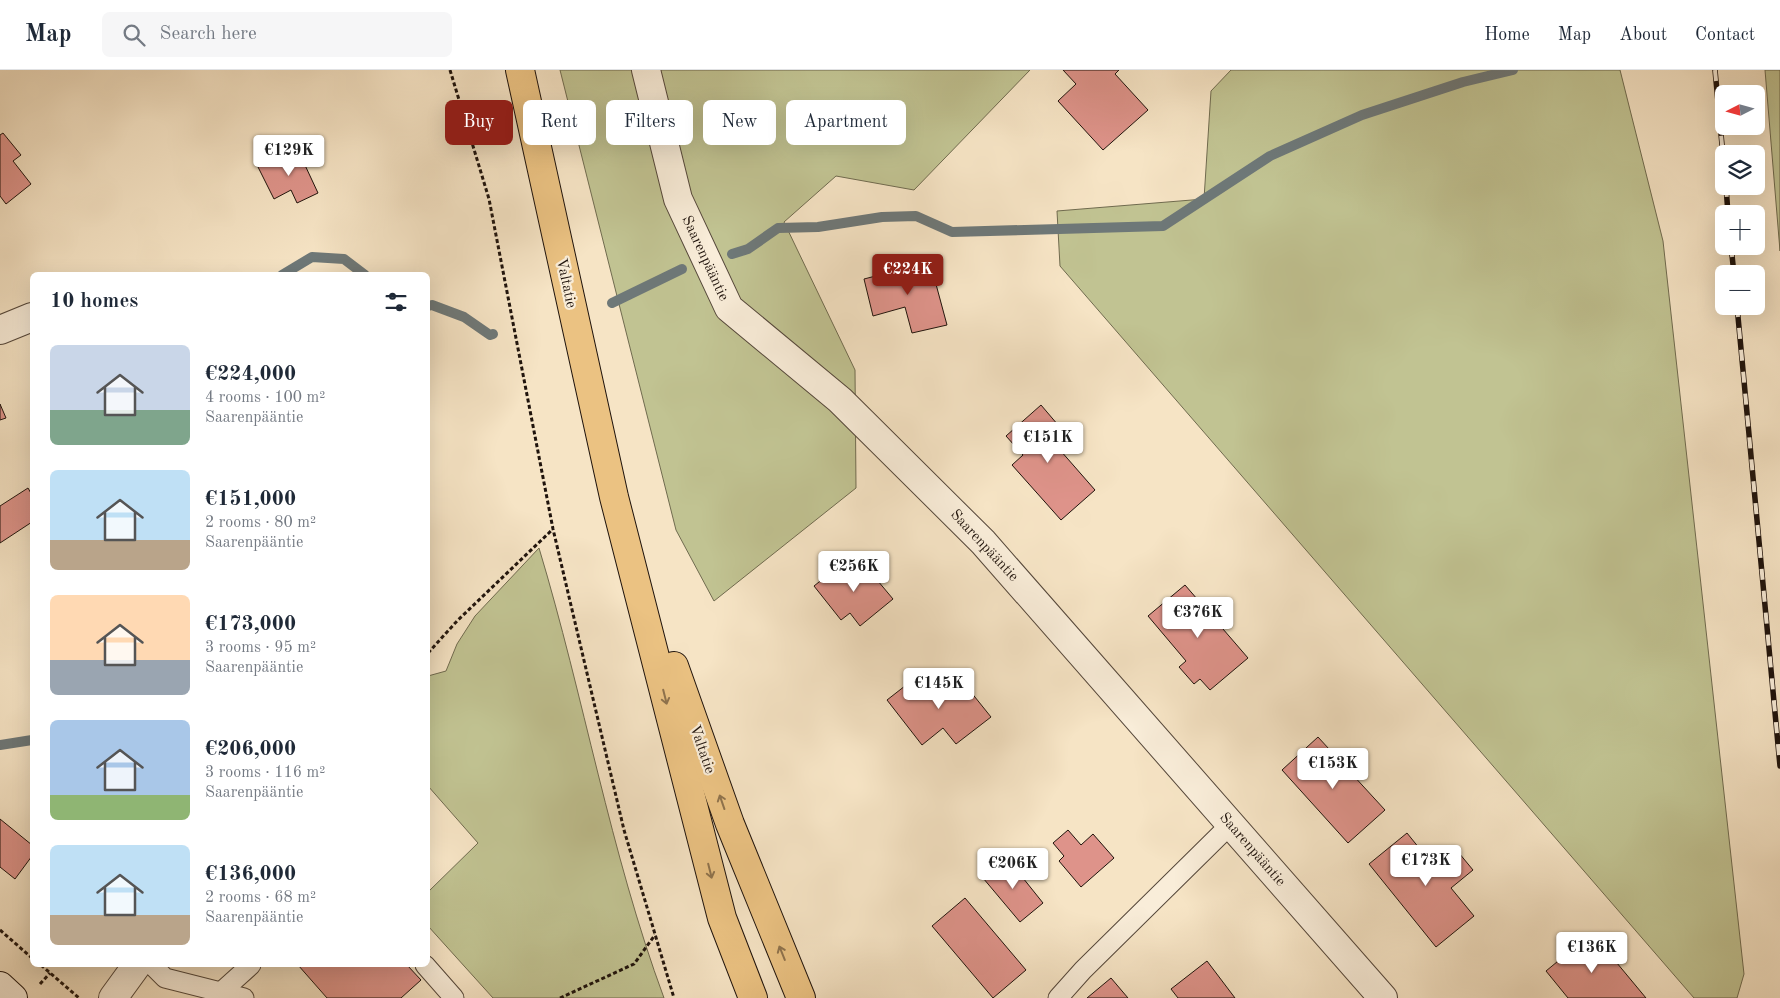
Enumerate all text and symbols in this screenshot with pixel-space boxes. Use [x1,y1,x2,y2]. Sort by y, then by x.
search box [102,12,452,57]
icon: search [120,21,148,49]
text: Map [25,23,72,47]
text: Search here [160,25,257,44]
text: Home [1484,26,1530,44]
text: Map [1558,26,1591,44]
text: About [1619,26,1667,44]
text: Contact [1695,26,1755,44]
north arrow [1715,85,1765,135]
map controls [1715,85,1765,315]
chip: Buy [445,100,513,145]
chip: Rent [523,100,596,145]
chip: Filters [606,100,693,145]
chip: New [703,100,776,145]
chip: Apartment [786,100,906,145]
pin: €129K [254,134,324,177]
text: €129K [264,143,314,159]
button: layers [1715,145,1765,195]
button: + [1715,205,1765,255]
street label: Saarenpääntie [678,214,731,304]
pin: €224K [873,254,943,296]
street label: Valtatie [553,257,578,310]
text: €224K [883,262,933,278]
button: − [1715,265,1765,315]
icon: filters [382,288,410,316]
text: 10 homes [50,291,138,312]
text: €224,000 [205,364,296,385]
icon: home [90,365,150,425]
text: 4 rooms · 100 m² [205,390,325,406]
text: Saarenpääntie [205,410,303,426]
pin: €151K [1013,422,1083,464]
text: €151K [1023,430,1073,446]
text: €151,000 [205,489,296,510]
icon: home [90,490,150,550]
street label: Saarenpääntie [947,507,1021,585]
text: 2 rooms · 80 m² [205,515,316,531]
text: Saarenpääntie [205,535,303,551]
pin: €256K [819,550,889,593]
text: €256K [829,559,879,575]
pin: €376K [1163,596,1233,639]
text: €376K [1173,605,1223,621]
text: €173,000 [205,614,296,635]
icon: home [90,615,150,675]
text: 3 rooms · 95 m² [205,640,316,656]
text: Saarenpääntie [205,660,303,676]
pin: €145K [904,668,974,710]
text: €145K [914,676,964,692]
one-way arrow [661,688,671,704]
street label: Valtatie [686,723,717,776]
text: €206,000 [205,739,296,760]
icon: home [90,740,150,800]
pin: €153K [1298,748,1368,790]
text: €153K [1308,756,1358,772]
text: 3 rooms · 116 m² [205,765,325,781]
text: Saarenpääntie [205,785,303,801]
one-way arrow [717,795,726,810]
street label: Saarenpääntie [1216,810,1288,890]
pin: €173K [1391,844,1461,887]
pin: €206K [978,848,1048,890]
text: €173K [1401,853,1451,869]
text: €206K [988,856,1038,872]
one-way arrow [706,863,715,879]
text: €136,000 [205,864,296,885]
icon: home [90,865,150,925]
text: 2 rooms · 68 m² [205,890,316,906]
text: Saarenpääntie [205,910,303,926]
pin: €136K [1557,932,1627,974]
text: €136K [1567,940,1617,956]
one-way arrow [777,946,787,961]

